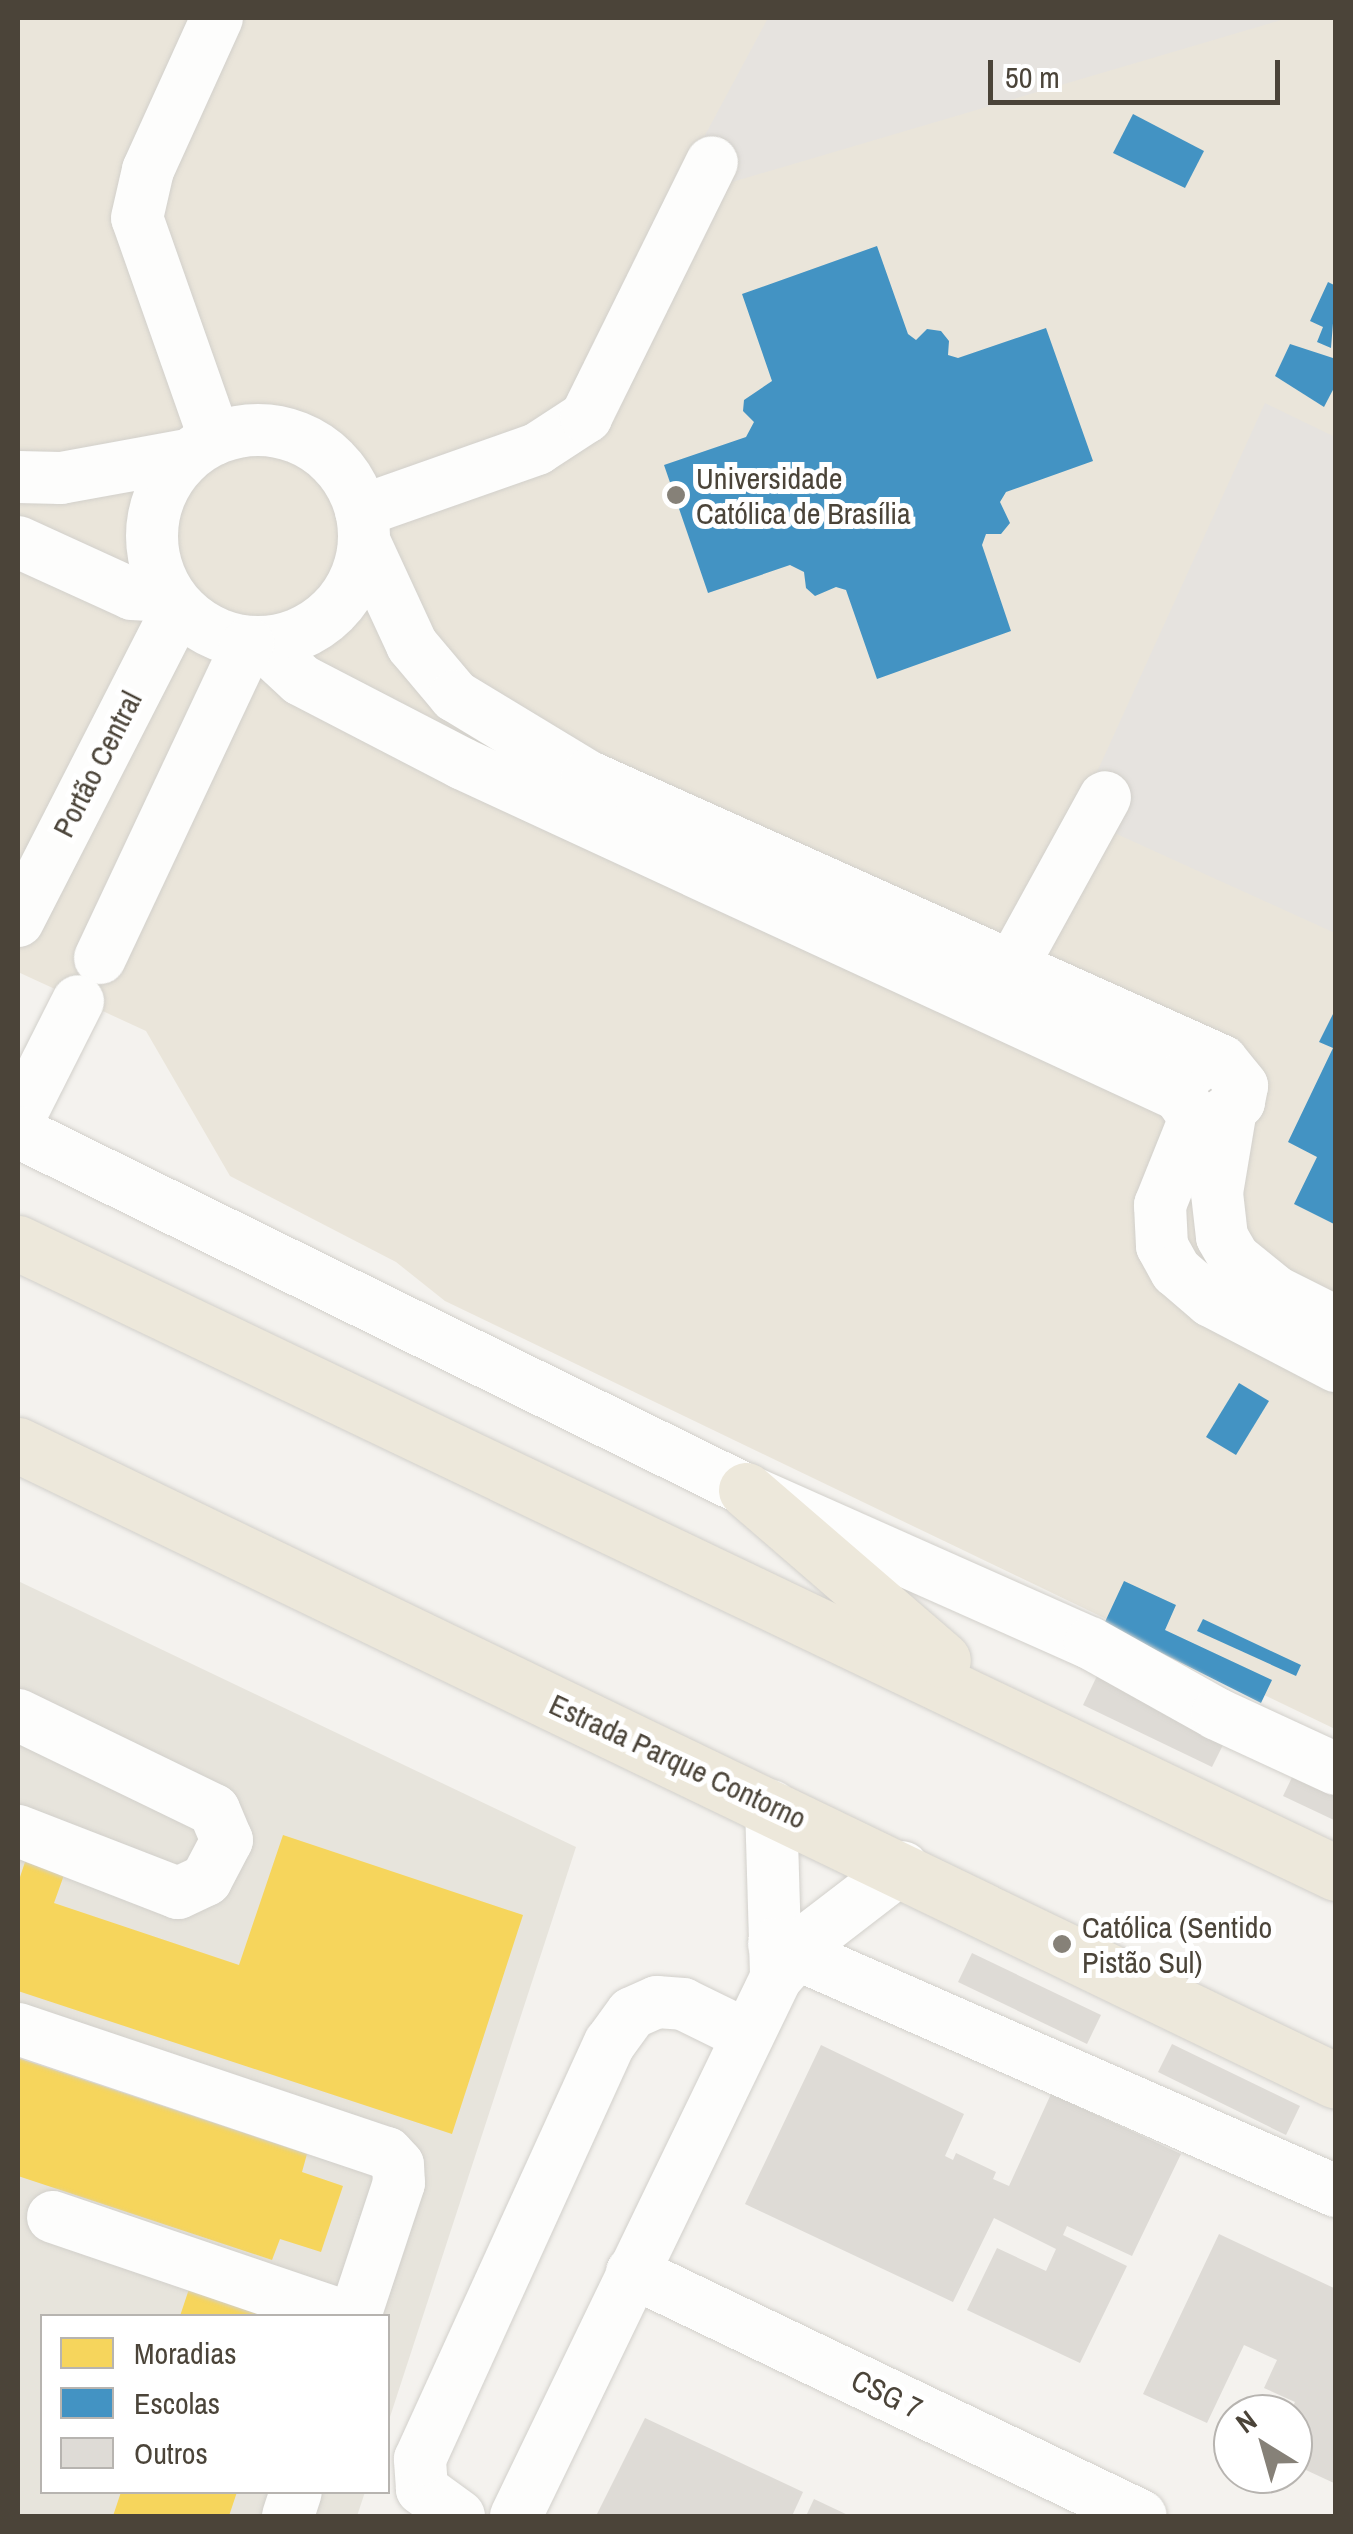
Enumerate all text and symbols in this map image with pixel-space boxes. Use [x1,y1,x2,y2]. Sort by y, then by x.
scale bar [993,40,1286,102]
text: 50 m [1005,57,1060,97]
place label: Universidade Católica de Brasília [696,460,911,530]
marker: Universidade Católica de Brasília [665,484,687,506]
street label: Portão Central [45,685,149,843]
street label: Estrada Parque Contorno [544,1686,812,1836]
place label: Católica (Sentido Pistão Sul) [1082,1909,1272,1980]
marker: Católica (Sentido Pistão Sul) [1051,1933,1073,1955]
legend [40,2314,390,2494]
text: Moradias [134,2333,237,2373]
street label: CSG 7 [846,2362,928,2426]
text: Escolas [134,2383,220,2423]
north arrow [1213,2394,1313,2494]
text: N [1228,2401,1264,2442]
text: Outros [134,2433,208,2473]

